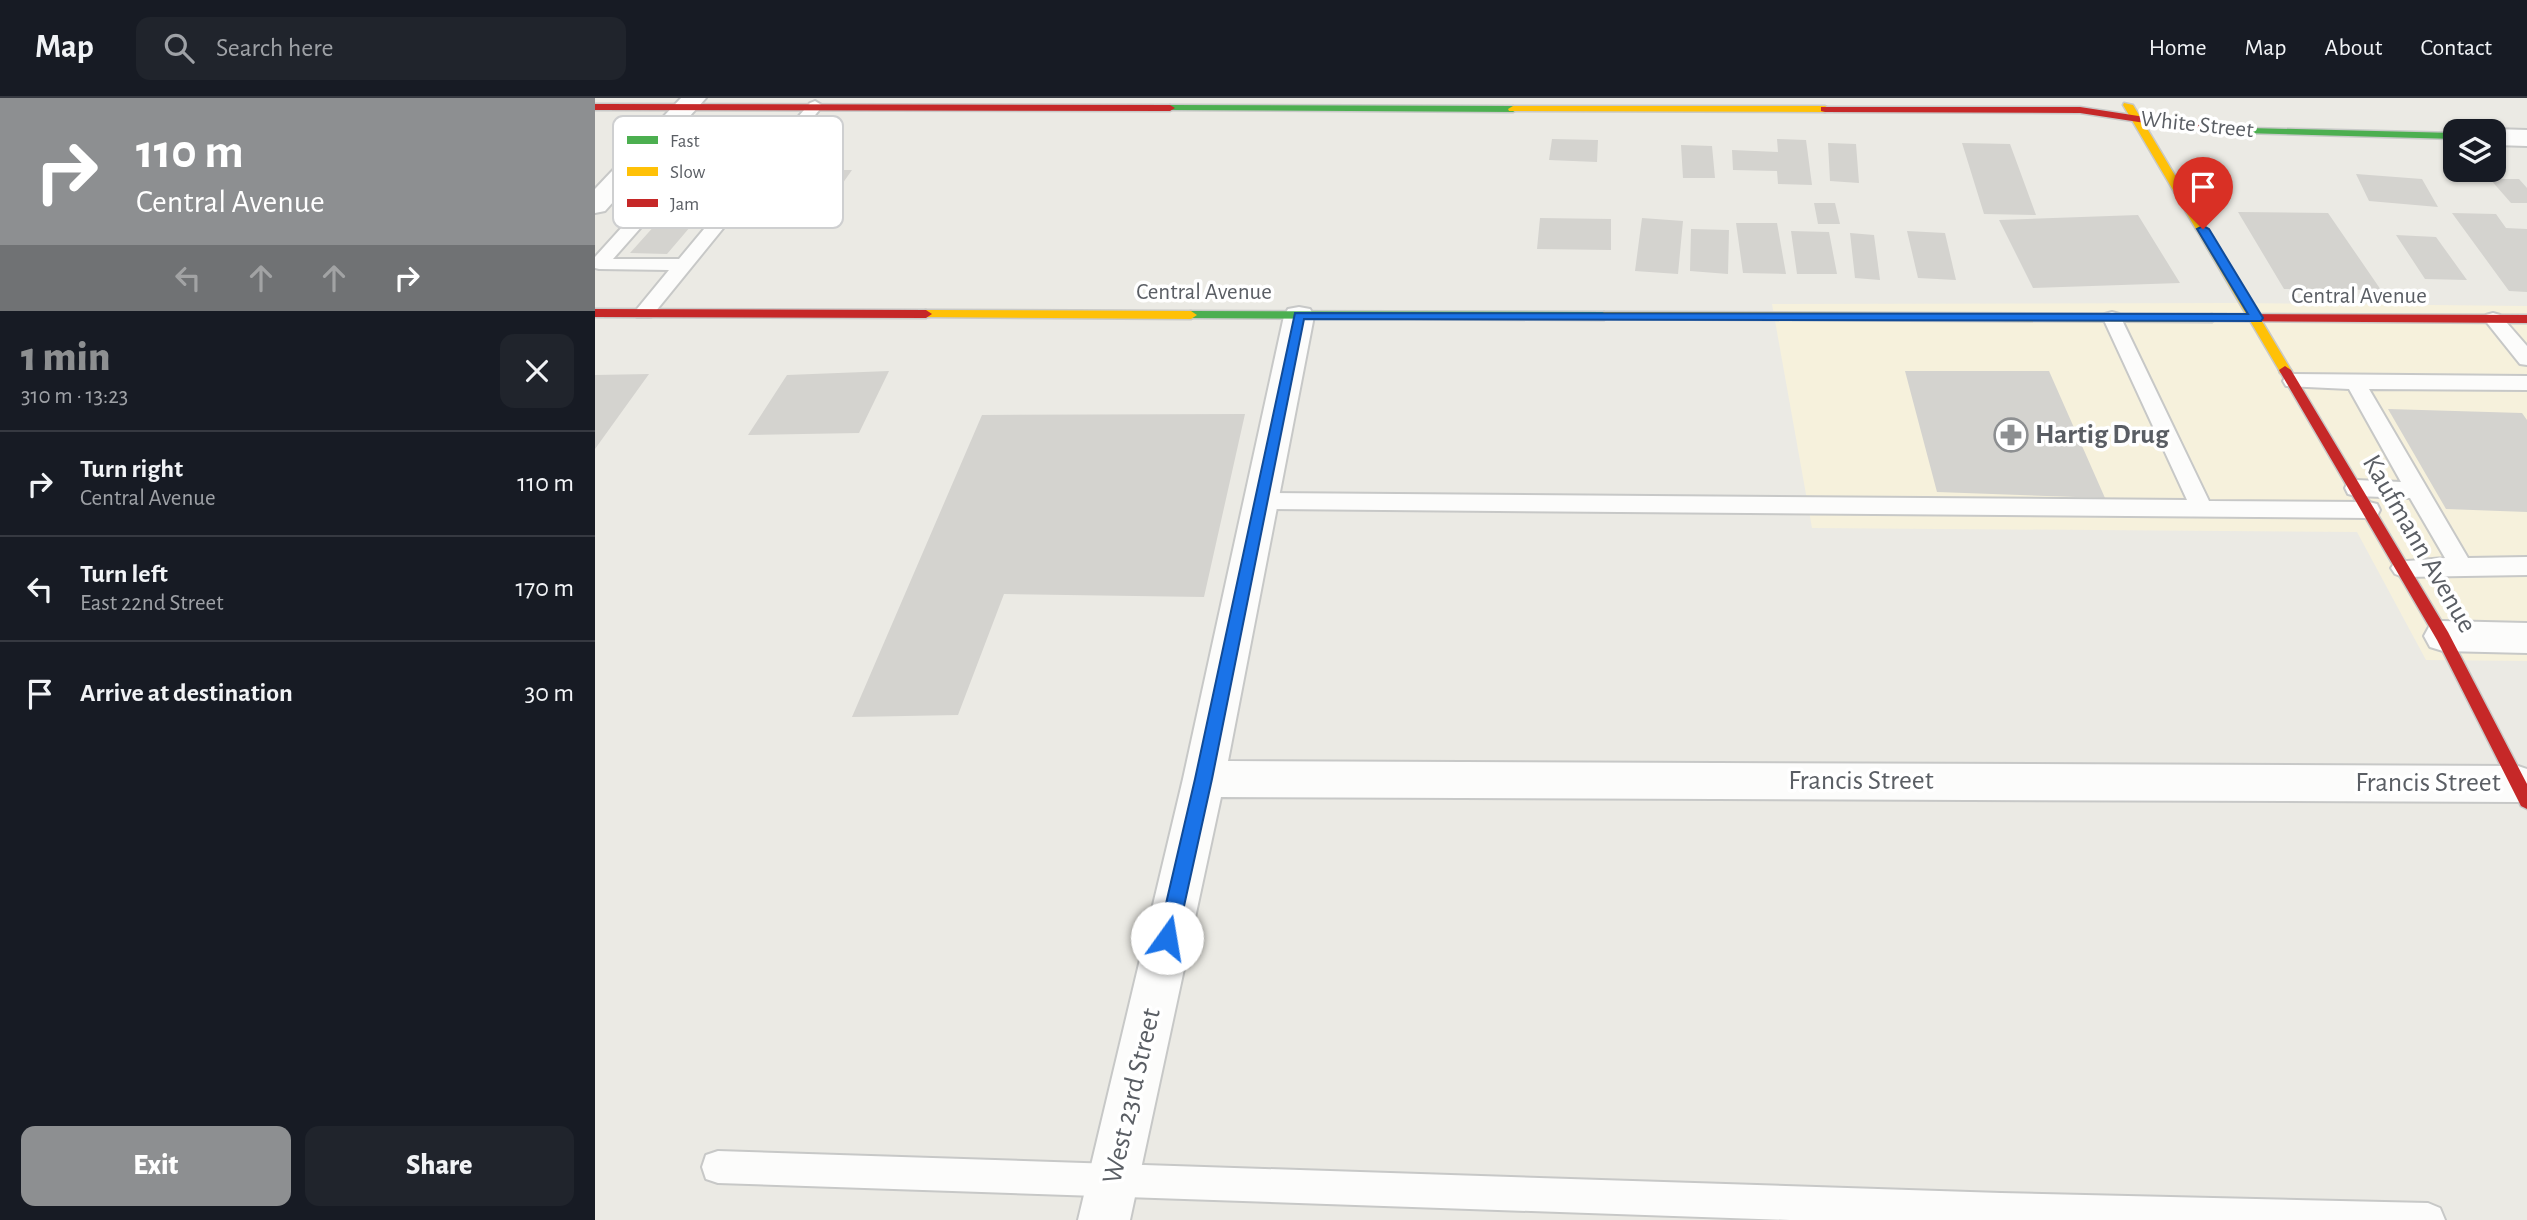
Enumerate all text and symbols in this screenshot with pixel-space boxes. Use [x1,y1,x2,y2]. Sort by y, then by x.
search box [136,17,626,80]
icon: search [160,29,198,67]
text: Map [35,31,94,64]
text: Search here [216,35,334,61]
text: Home [2149,36,2207,60]
text: Map [2245,36,2287,60]
text: About [2325,36,2382,60]
text: Contact [2420,36,2492,60]
street label: White Street [2139,108,2255,142]
legend [613,116,843,228]
map controls [2443,119,2506,182]
button: layers [2443,119,2506,182]
icon: right [21,126,112,217]
text: 110 m [136,128,244,177]
text: Fast [670,132,700,151]
pin [2173,157,2233,229]
text: Slow [670,163,706,182]
icon: arrive [2184,168,2222,206]
text: Central Avenue [136,186,325,218]
text: Jam [670,195,699,214]
icon: left [169,259,207,297]
icon: ahead [242,259,280,297]
icon: ahead [315,259,353,297]
icon: right [388,259,426,297]
street label: Central Avenue [1136,281,1272,304]
street label: Central Avenue [2291,285,2427,308]
button: close [500,334,574,408]
text: 1 min [21,336,110,378]
text: 310 m · 13:23 [21,385,128,408]
pharmacy icon: Hartig Drug [1992,416,2030,454]
place label: Hartig Drug [2035,421,2170,449]
street label: Kaufmann Avenue [2357,450,2481,638]
text: Turn right [80,456,183,482]
icon: right [21,465,59,503]
text: 110 m [517,470,574,496]
text: Central Avenue [80,487,216,510]
text: Turn left [80,561,168,587]
icon: left [21,570,59,608]
text: 170 m [515,575,574,601]
text: East 22nd Street [80,592,224,615]
icon: arrive [21,675,59,713]
text: Arrive at destination [80,680,293,706]
text: 30 m [524,680,574,706]
street label: Francis Street [1788,767,1934,795]
street label: Francis Street [2355,769,2501,797]
position arrow [1130,901,1204,975]
street label: West 23rd Street [1098,1006,1166,1186]
button: Exit [21,1126,291,1206]
button: Share [305,1126,574,1206]

